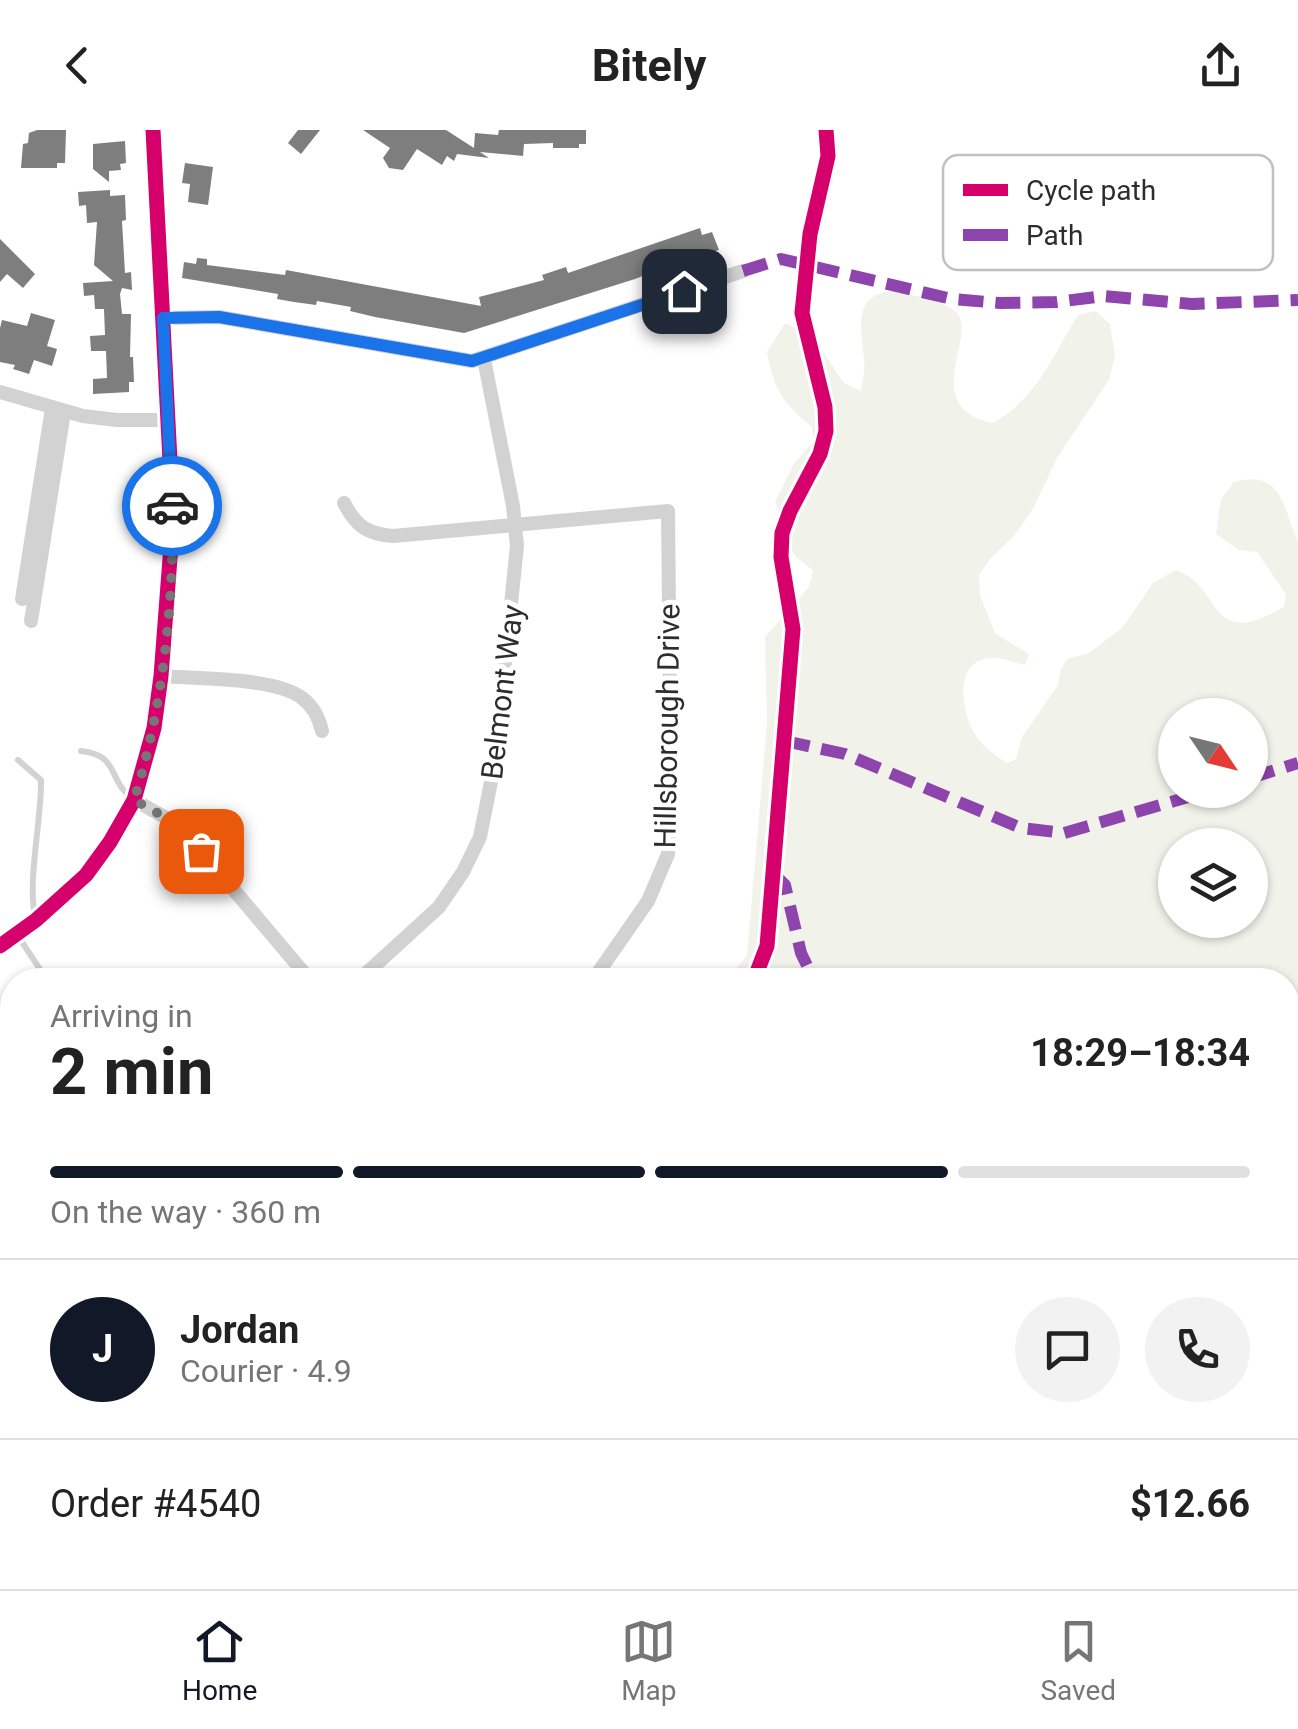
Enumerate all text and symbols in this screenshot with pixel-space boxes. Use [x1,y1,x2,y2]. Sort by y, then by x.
icon: back [50,38,105,93]
icon: share [1193,38,1248,93]
text: Bitely [592,39,706,92]
legend [943,155,1273,270]
text: Cycle path [1026,174,1156,207]
text: Path [1026,219,1083,252]
pin [642,249,727,334]
icon: home [657,264,712,319]
courier [122,456,222,556]
icon: car [145,479,200,534]
street label: Belmont Way [474,603,530,781]
street label: Hillsborough Drive [647,603,687,849]
north arrow [1158,698,1268,808]
map controls [1158,698,1268,938]
pin [159,809,244,894]
icon: bag [174,824,229,879]
button: layers [1158,828,1268,938]
text: Arriving in [50,997,193,1035]
text: 18:29–18:34 [1030,1031,1250,1075]
text: 2 min [50,1034,213,1110]
text: On the way · 360 m [50,1193,321,1231]
button: chat [1015,1297,1120,1402]
button: phone [1145,1297,1250,1402]
text: Jordan [180,1308,299,1352]
text: J [92,1327,113,1371]
text: Courier · 4.9 [180,1352,352,1390]
text: Order #4540 [50,1482,261,1526]
text: $12.66 [1130,1482,1250,1526]
tab: Home [182,1614,257,1707]
tab: Map [621,1614,677,1707]
tab: Saved [1040,1614,1116,1707]

